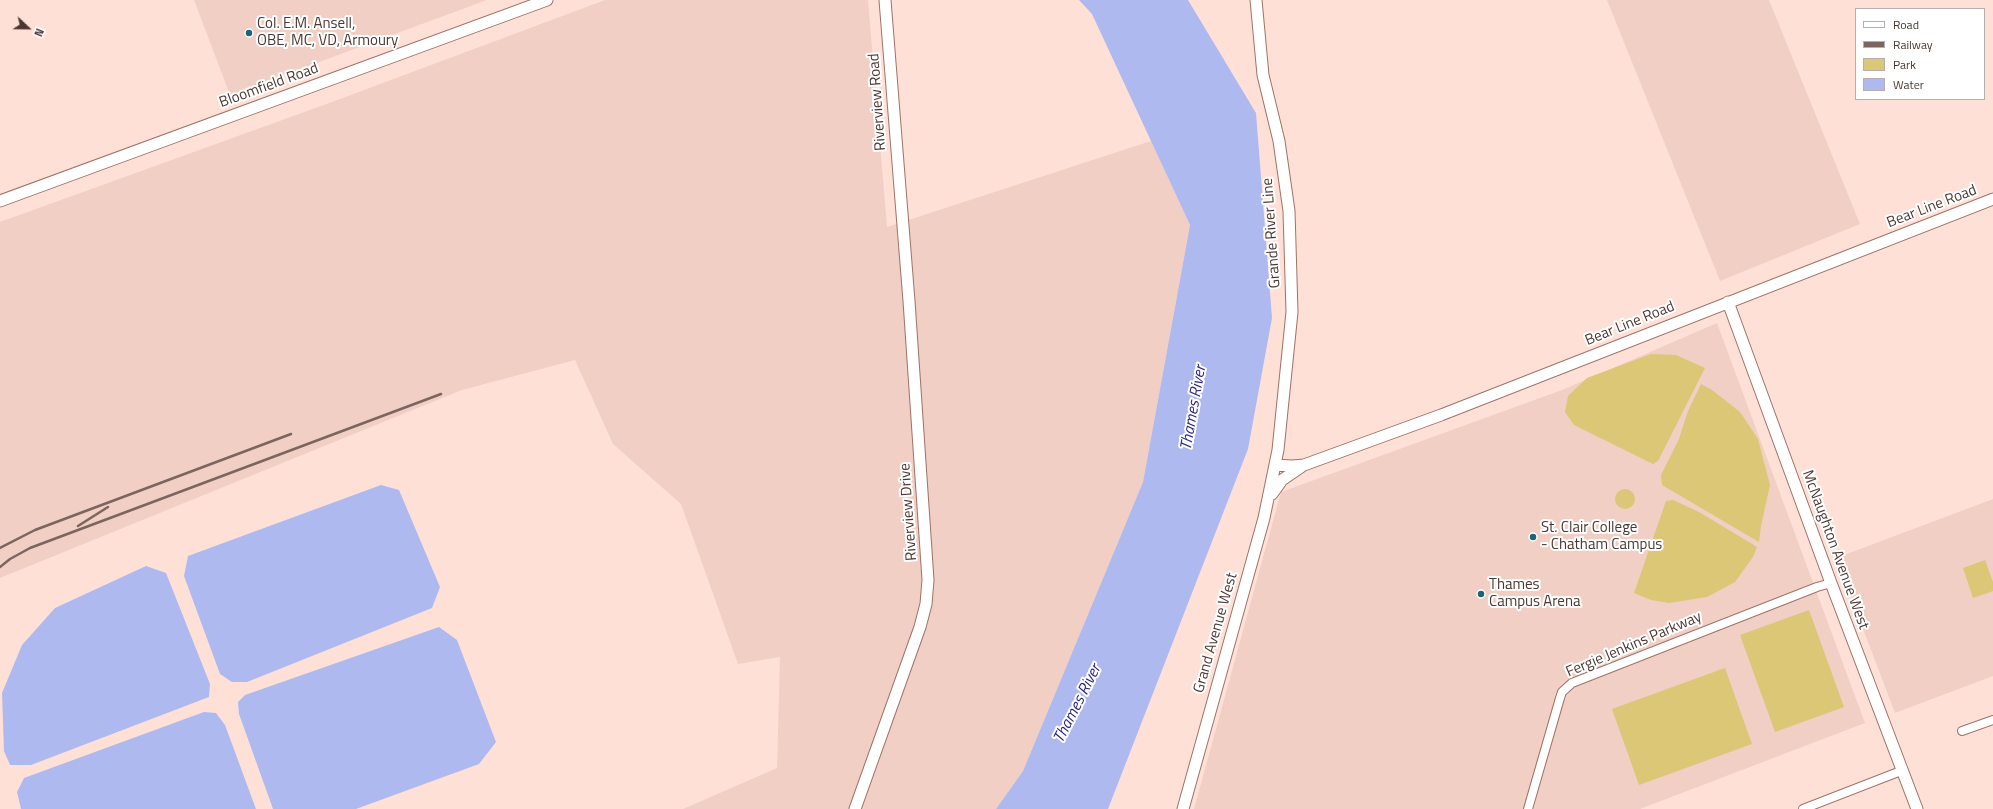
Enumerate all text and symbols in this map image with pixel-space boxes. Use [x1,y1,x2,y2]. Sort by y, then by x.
north arrow [8,8,48,48]
legend [1855,8,1985,100]
place label: Col. E.M. Ansell, OBE, MC, VD, Armoury [257,15,398,50]
text: Road [1893,15,1919,34]
text: N [30,26,48,39]
marker: Col. E.M. Ansell, OBE, MC, VD, Armoury [244,28,254,38]
text: Railway [1893,35,1933,54]
street label: Riverview Road [866,53,890,151]
text: Park [1893,55,1916,74]
street label: Bloomfield Road [217,60,321,112]
text: Water [1893,75,1924,94]
street label: Grande River Line [1259,177,1285,289]
street label: Bear Line Road [1885,182,1979,232]
street label: Bear Line Road [1583,298,1677,350]
water label: Thames River [1177,364,1211,452]
street label: Riverview Drive [897,463,921,561]
street label: McNaughton Avenue West [1798,468,1872,632]
place label: St. Clair College - Chatham Campus [1541,519,1662,554]
marker: St. Clair College - Chatham Campus [1528,532,1538,542]
street label: Grand Avenue West [1190,571,1242,695]
place label: Thames Campus Arena [1489,576,1580,611]
marker: Thames Campus Arena [1476,589,1486,599]
street label: Fergie Jenkins Parkway [1563,608,1705,682]
water label: Thames River [1050,662,1106,746]

